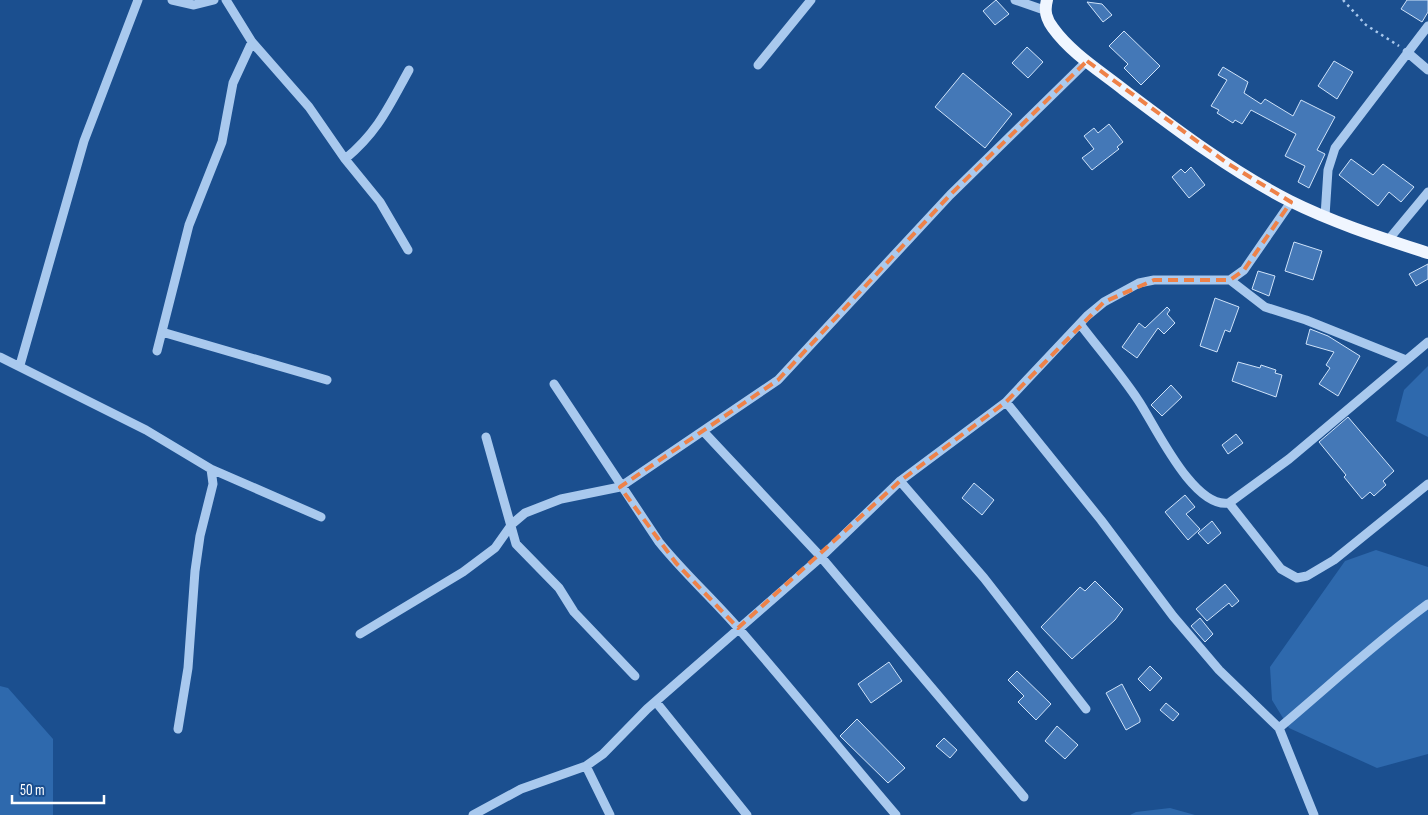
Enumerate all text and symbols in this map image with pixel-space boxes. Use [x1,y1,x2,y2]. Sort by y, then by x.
scale bar [12,772,105,804]
text: 50 m [20,781,45,800]

